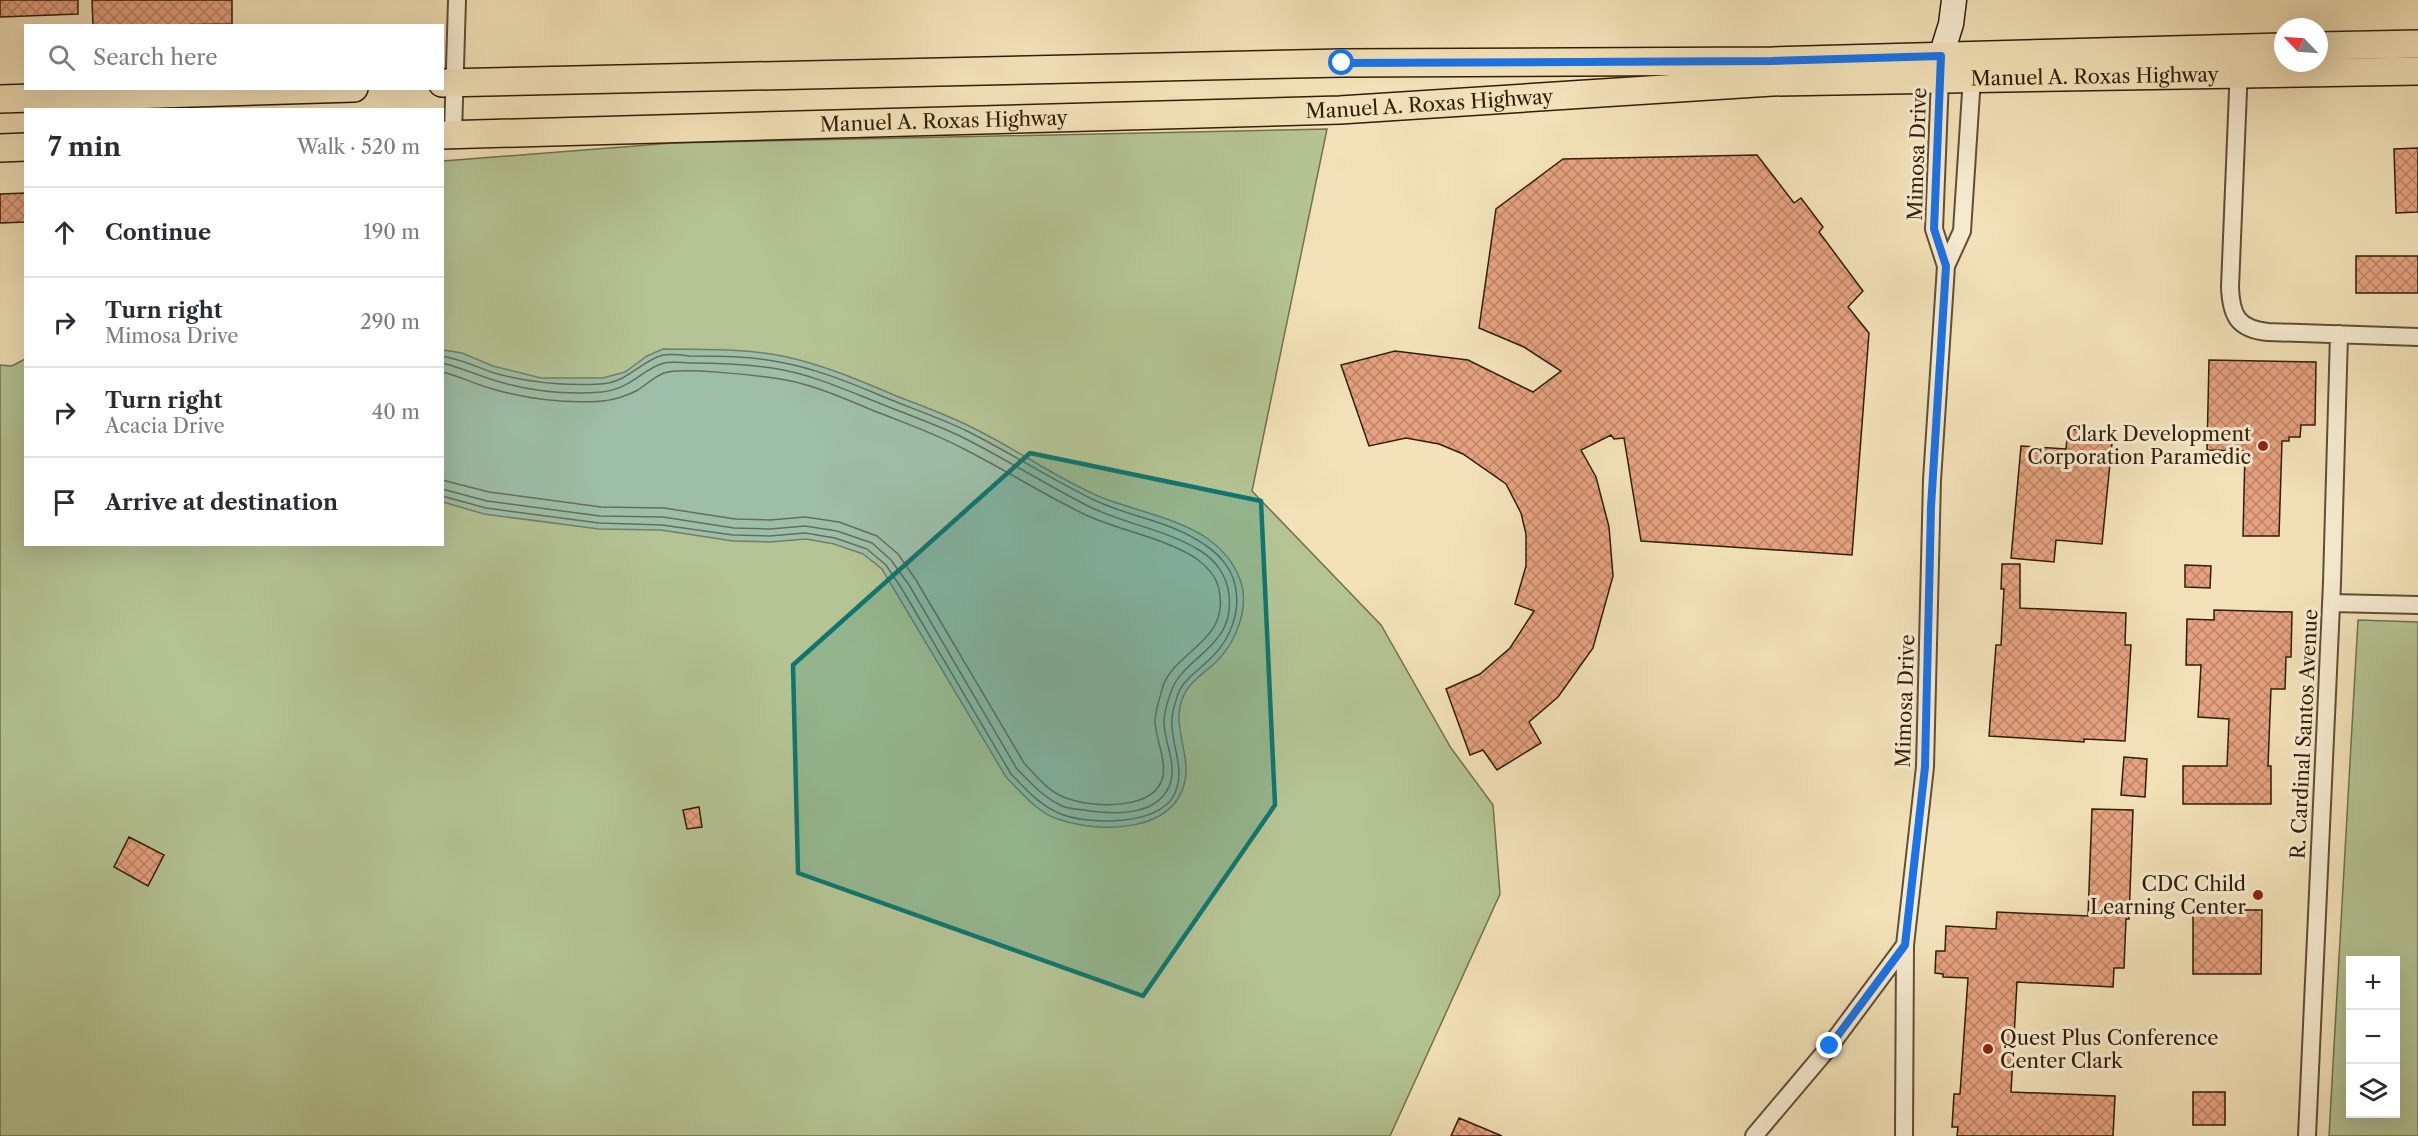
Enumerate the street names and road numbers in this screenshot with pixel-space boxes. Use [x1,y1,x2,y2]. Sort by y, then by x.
street label: Manuel A. Roxas Highway [1971,62,2220,91]
street label: Manuel A. Roxas Highway [1305,84,1555,123]
street label: Mimosa Drive [1903,87,1931,221]
street label: Manuel A. Roxas Highway [820,106,1069,136]
street label: R. Cardinal Santos Avenue [2285,608,2323,860]
street label: Mimosa Drive [1891,634,1919,768]

